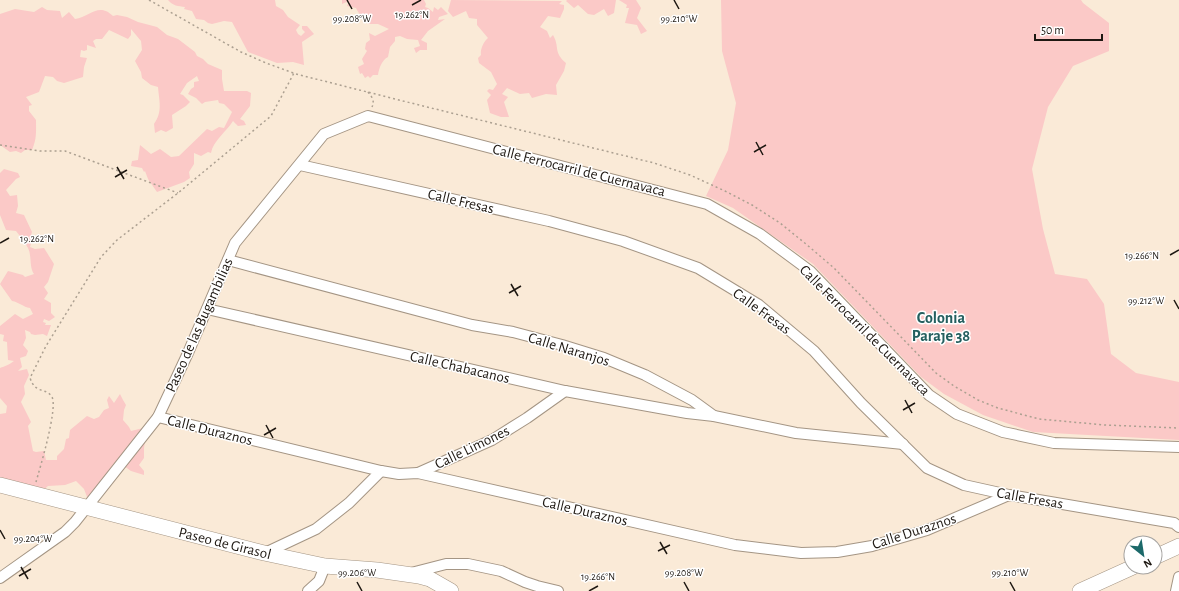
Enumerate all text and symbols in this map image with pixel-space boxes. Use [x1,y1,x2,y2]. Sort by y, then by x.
text: 19.262°N [395,10,429,20]
text: 99.208°W [333,14,371,24]
text: 99.210°W [661,14,698,24]
scale bar [1035,16,1102,42]
text: 50 m [1041,24,1064,36]
street label: Calle Ferrocarril de Cuernavaca [491,142,667,199]
street label: Calle Fresas [426,187,495,216]
text: 19.262°N [20,234,54,244]
text: 19.266°N [1125,251,1159,261]
street label: Paseo de las Bugambilias [163,256,236,395]
street label: Calle Ferrocarril de Cuernavaca [797,262,933,398]
street label: Calle Fresas [730,286,793,337]
text: 99.212°W [1128,296,1164,306]
district label: Colonia Paraje 38 [912,310,970,345]
street label: Calle Naranjos [526,330,611,369]
street label: Calle Chabacanos [409,349,511,386]
street label: Calle Duraznos [166,413,254,448]
street label: Calle Limones [433,423,512,472]
street label: Calle Fresas [995,485,1064,512]
street label: Calle Duraznos [541,494,629,529]
street label: Calle Duraznos [870,511,958,552]
street label: Paseo de Girasol [177,525,273,562]
text: 99.204°W [14,534,52,544]
north arrow [1123,535,1163,575]
text: N [1142,557,1154,570]
text: 99.206°W [338,568,376,578]
text: 99.208°W [665,568,703,578]
text: 99.210°W [992,568,1029,578]
text: 19.266°N [581,572,615,582]

